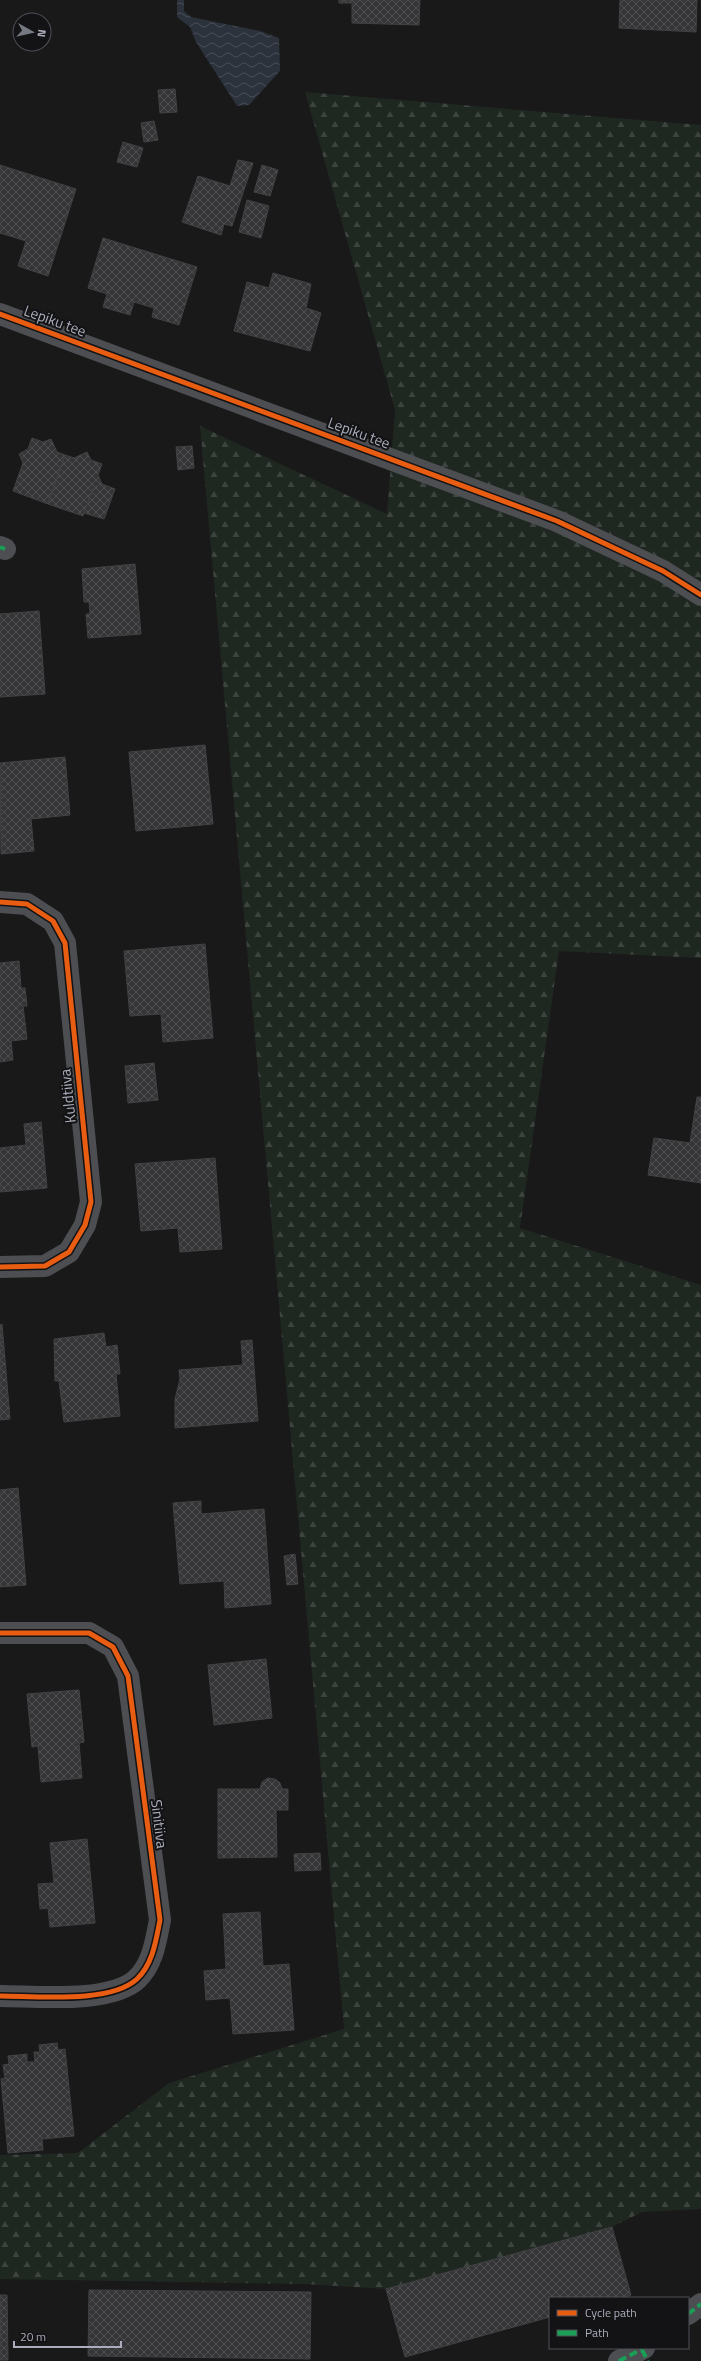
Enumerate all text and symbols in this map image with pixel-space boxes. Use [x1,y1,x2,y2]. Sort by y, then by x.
north arrow [12,12,52,52]
text: N [33,29,50,38]
street label: Lepiku tee [21,299,90,342]
street label: Lepiku tee [325,411,394,454]
street label: Kuldtiiva [53,1067,82,1124]
street label: Sinitiiva [145,1798,174,1850]
legend [549,2297,689,2349]
text: Cycle path [585,2303,637,2322]
scale bar [14,2323,121,2349]
text: Path [585,2323,609,2342]
text: 20 m [20,2327,46,2346]

